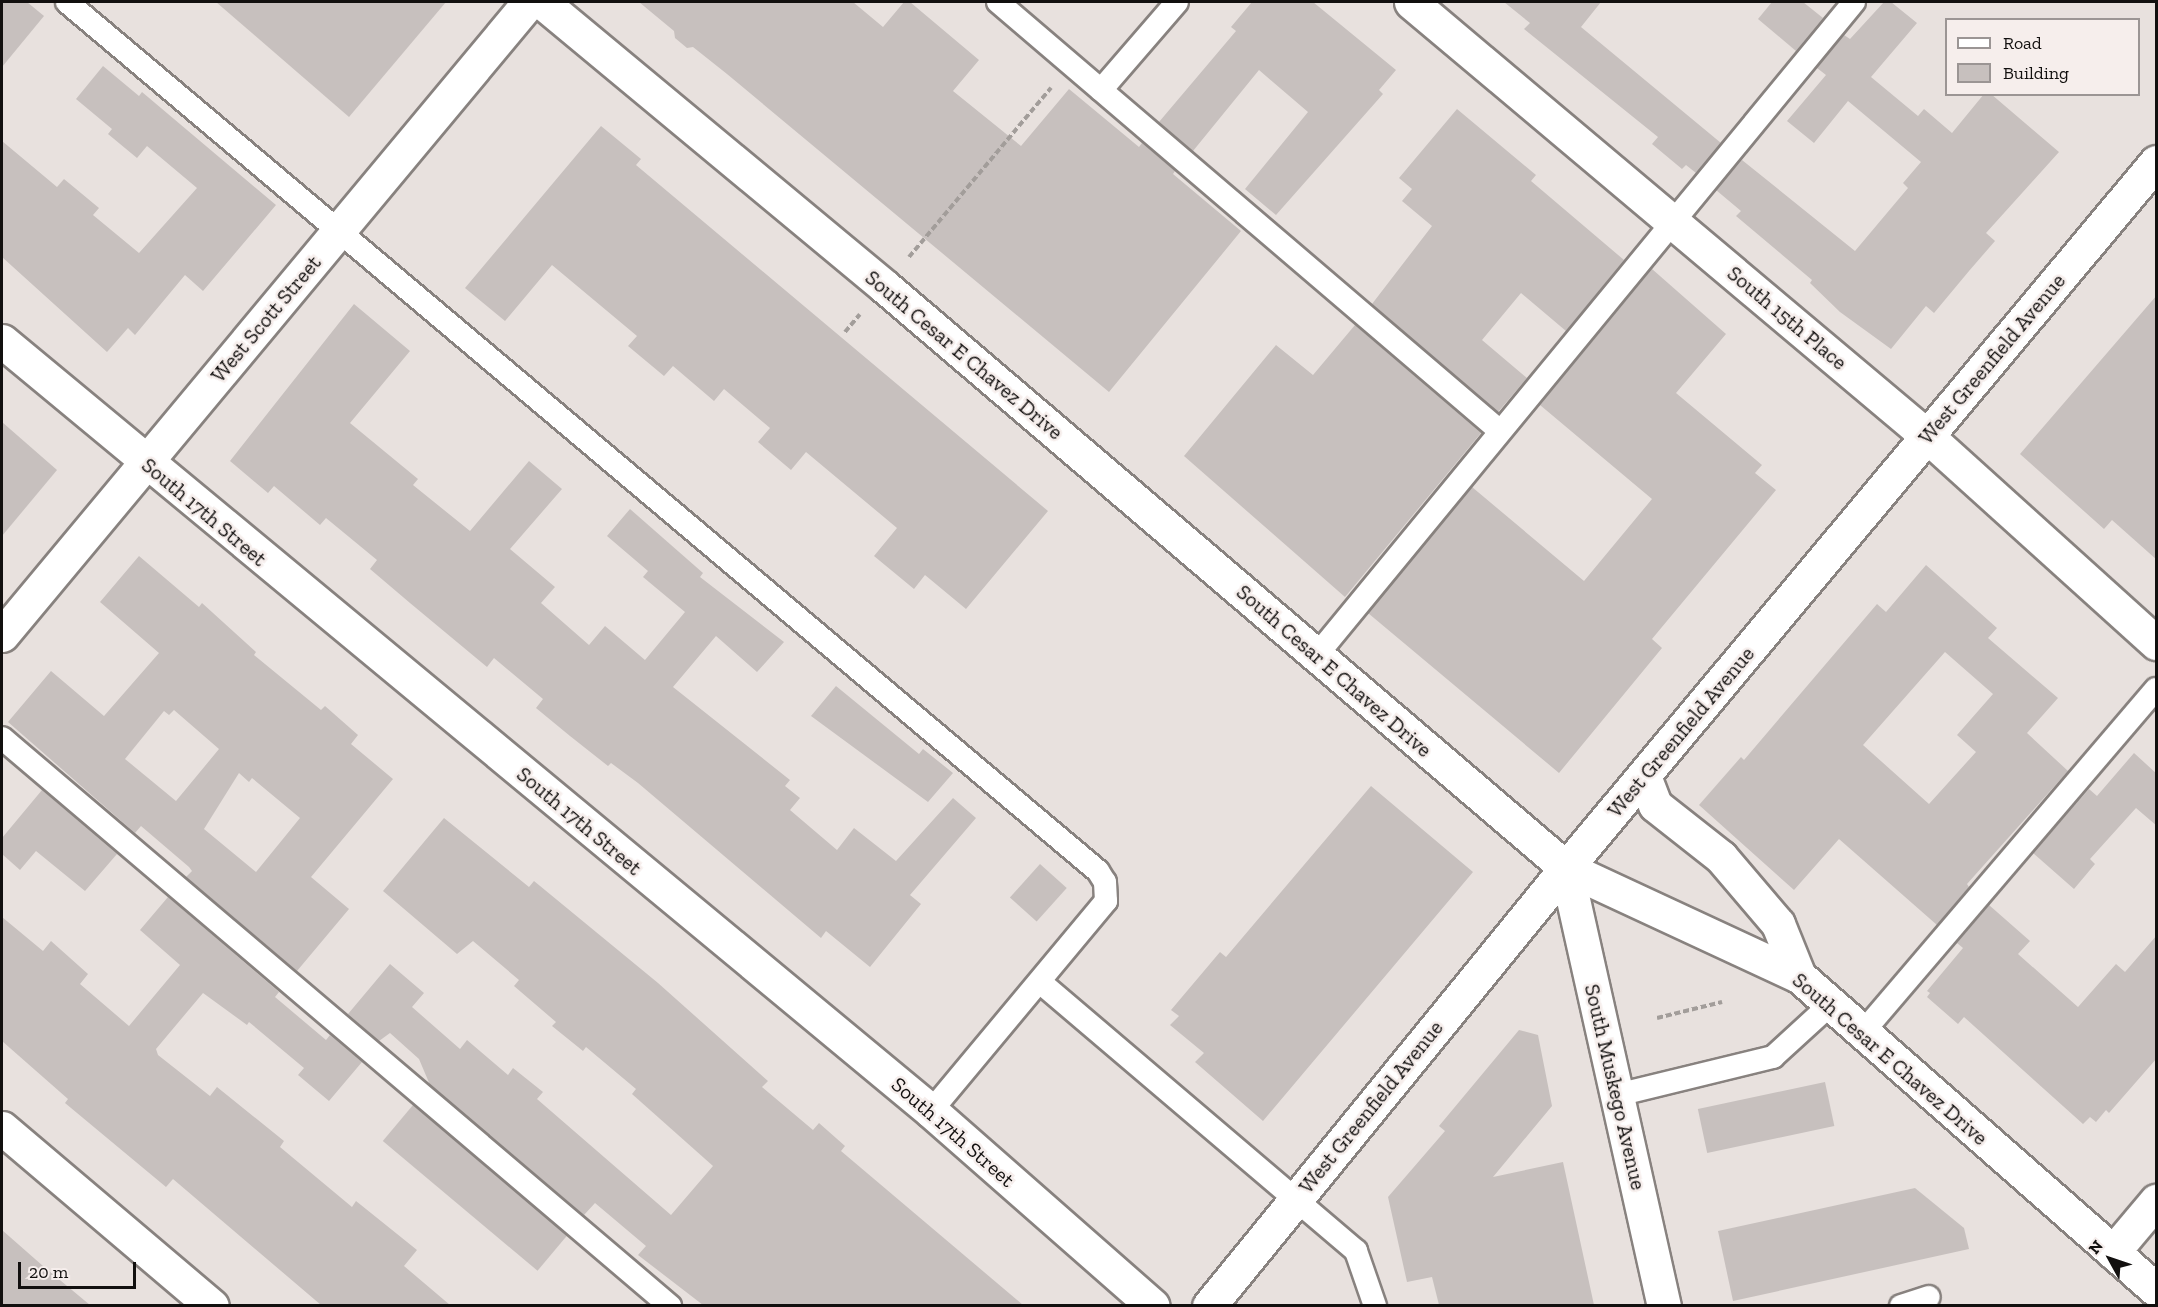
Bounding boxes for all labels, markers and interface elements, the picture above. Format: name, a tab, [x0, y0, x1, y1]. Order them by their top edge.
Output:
legend	[1945, 18, 2140, 96]
text: Road	[2003, 32, 2042, 54]
text: Building	[2003, 62, 2069, 84]
street label: West Scott Street	[206, 251, 326, 387]
street label: South 15th Place	[1722, 261, 1852, 375]
street label: South Cesar E Chavez Drive	[860, 265, 1068, 445]
street label: West Greenfield Avenue	[1913, 268, 2071, 450]
street label: South 17th Street	[136, 452, 272, 572]
street label: South Cesar E Chavez Drive	[1231, 579, 1437, 763]
street label: West Greenfield Avenue	[1602, 641, 1760, 823]
street label: South 17th Street	[511, 761, 647, 881]
street label: South Cesar E Chavez Drive	[1787, 967, 1993, 1151]
street label: South Muskego Avenue	[1579, 981, 1651, 1193]
street label: West Greenfield Avenue	[1293, 1015, 1449, 1199]
street label: South 17th Street	[886, 1072, 1020, 1192]
north arrow	[2080, 1229, 2140, 1289]
text: N	[2085, 1236, 2107, 1258]
scale bar	[21, 1250, 140, 1288]
text: 20 m	[29, 1261, 68, 1283]

